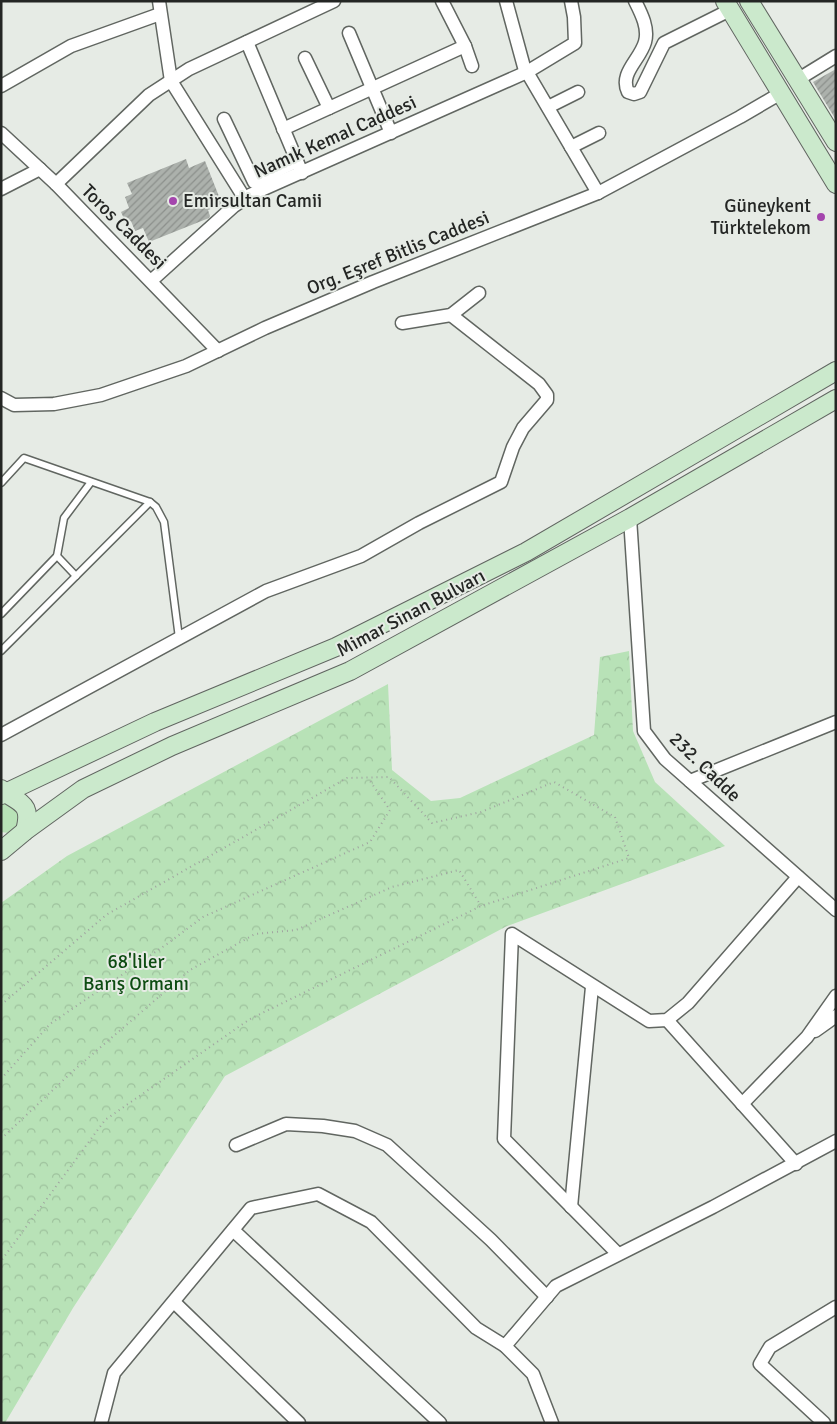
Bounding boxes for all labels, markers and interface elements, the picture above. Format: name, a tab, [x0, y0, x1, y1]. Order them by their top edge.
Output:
street label: Namık Kemal Caddesi	[250, 90, 420, 184]
street label: Toros Caddesi	[76, 179, 172, 275]
place label: Emirsultan Camii	[183, 189, 322, 213]
place label: Güneykent Türktelekom	[711, 194, 811, 240]
marker: Emirsultan Camii	[167, 195, 179, 207]
street label: Org. Eşref Bitlis Caddesi	[303, 205, 493, 301]
marker: Güneykent Türktelekom	[815, 211, 827, 223]
street label: Mimar Sinan Bulvarı	[333, 564, 489, 662]
street label: 232. Cadde	[664, 727, 746, 807]
park label: 68'liler Barış Ormanı	[83, 950, 189, 996]

